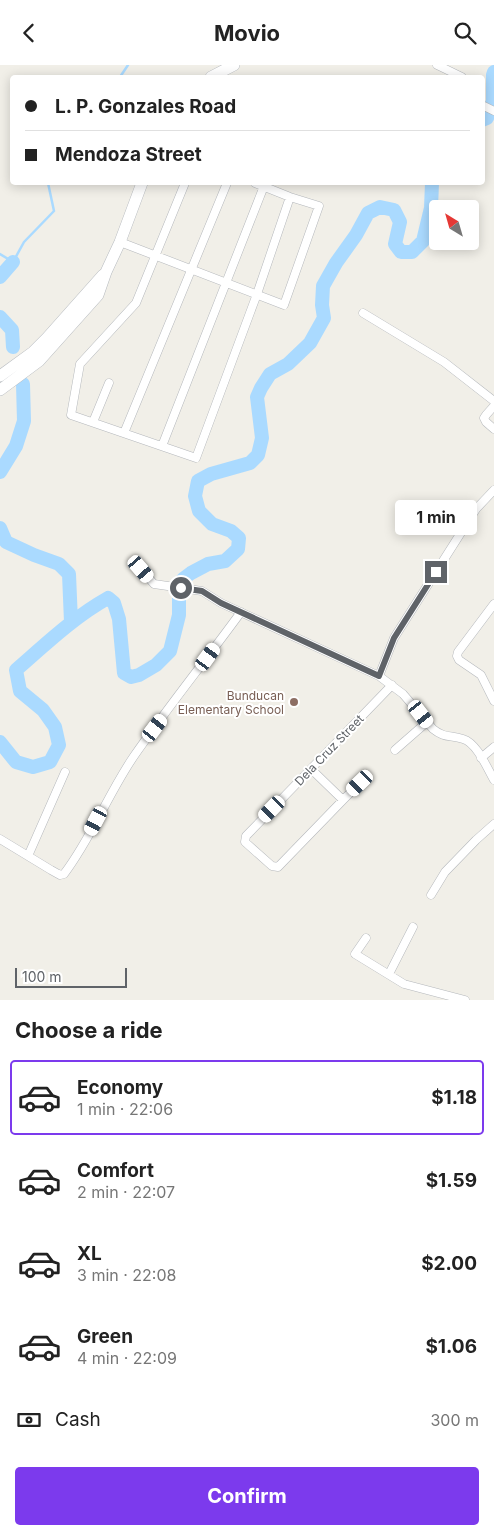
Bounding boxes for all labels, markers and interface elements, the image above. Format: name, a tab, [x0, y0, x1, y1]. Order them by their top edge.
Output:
icon: back	[15, 19, 43, 47]
icon: search	[451, 19, 479, 47]
text: Movio	[214, 20, 280, 46]
text: L. P. Gonzales Road	[55, 95, 236, 118]
text: Mendoza Street	[55, 143, 202, 166]
north arrow	[429, 200, 479, 250]
map controls	[429, 200, 479, 250]
callout: 1 min	[395, 499, 477, 535]
text: 1 min	[416, 507, 456, 527]
car	[125, 553, 156, 585]
route end	[425, 561, 447, 583]
route start	[170, 577, 192, 599]
car	[193, 640, 222, 674]
place label: Bunducan Elementary School	[178, 688, 284, 717]
marker: Bunducan Elementary School	[288, 696, 300, 708]
car	[405, 698, 436, 730]
street label: Dela Cruz Street	[291, 711, 367, 789]
car	[139, 712, 170, 744]
car	[343, 767, 376, 799]
car	[256, 793, 287, 825]
car	[82, 804, 109, 838]
scale bar	[15, 965, 128, 988]
text: 100 m	[22, 968, 62, 985]
text: Choose a ride	[15, 1017, 163, 1043]
icon: car	[17, 1075, 62, 1120]
text: Economy	[77, 1076, 163, 1099]
text: $1.18	[431, 1086, 477, 1109]
text: 1 min · 22:06	[77, 1099, 173, 1119]
icon: car	[17, 1158, 62, 1203]
text: Comfort	[77, 1159, 154, 1182]
text: $1.59	[426, 1169, 477, 1192]
text: 2 min · 22:07	[77, 1182, 175, 1202]
icon: car	[17, 1241, 62, 1286]
text: XL	[77, 1242, 102, 1265]
text: $2.00	[421, 1252, 477, 1275]
text: 3 min · 22:08	[77, 1265, 176, 1285]
icon: car	[17, 1324, 62, 1369]
text: Green	[77, 1325, 133, 1348]
text: $1.06	[425, 1335, 477, 1358]
text: 4 min · 22:09	[77, 1348, 177, 1368]
icon: cash	[15, 1406, 43, 1434]
text: Cash	[55, 1408, 101, 1431]
text: 300 m	[430, 1410, 479, 1430]
button: Confirm	[15, 1467, 479, 1525]

